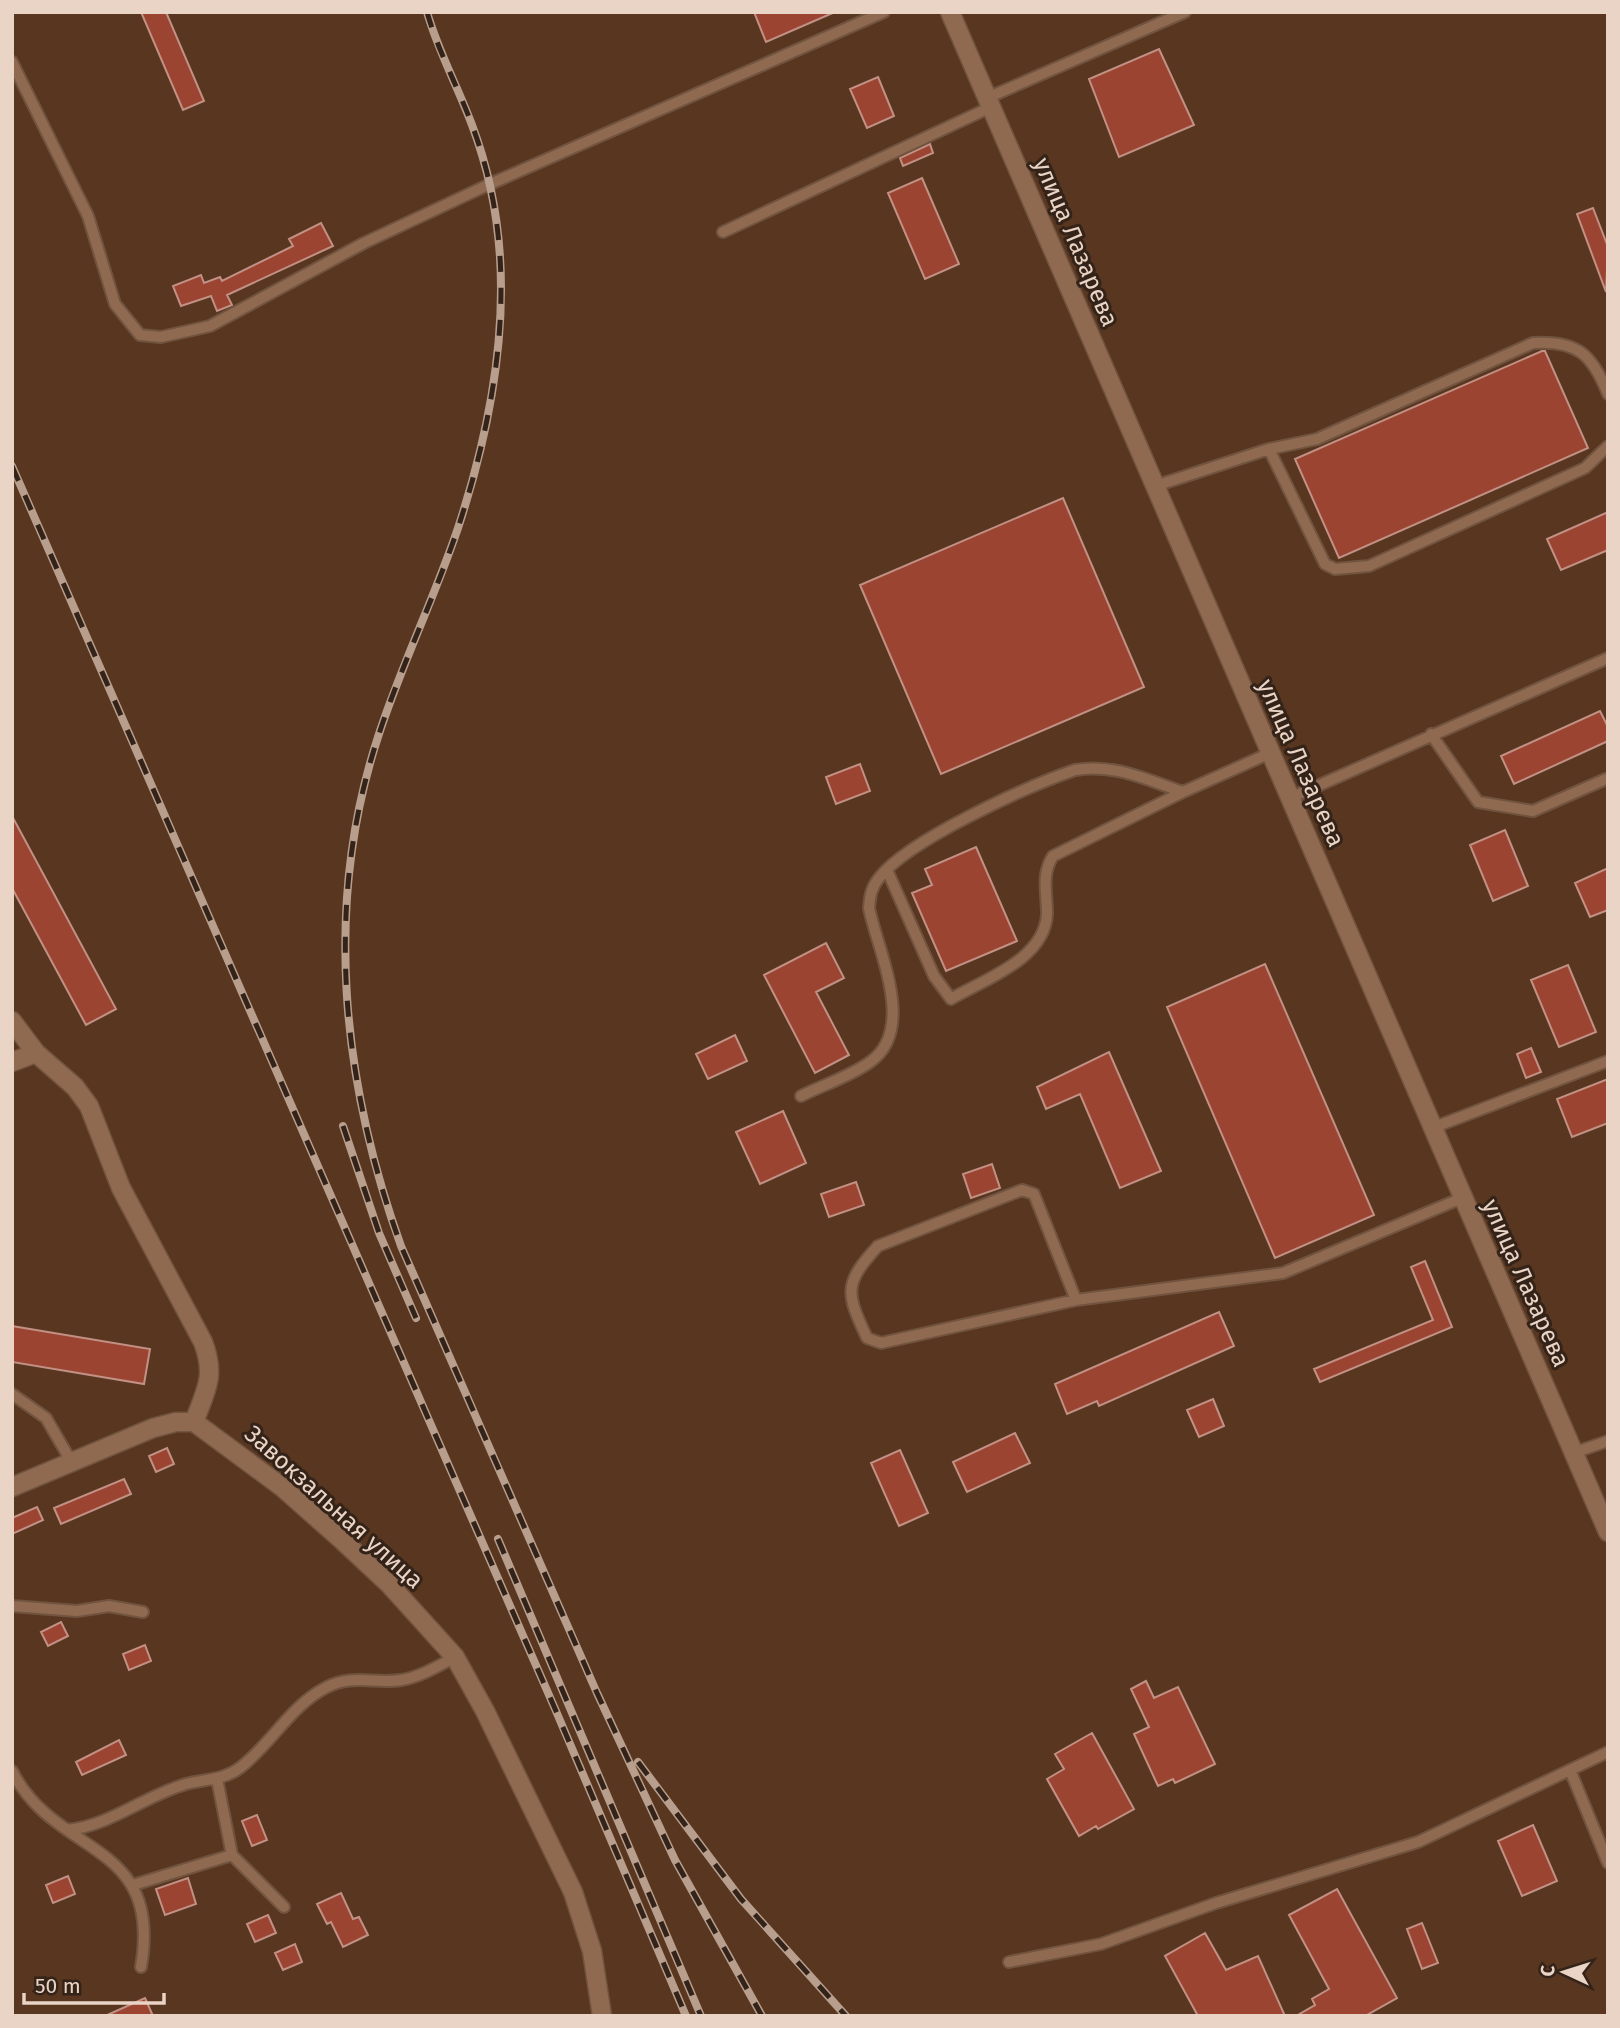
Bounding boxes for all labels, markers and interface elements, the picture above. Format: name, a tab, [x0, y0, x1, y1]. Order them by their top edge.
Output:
street label: улица Лазарева	[1028, 153, 1124, 331]
street label: улица Лазарева	[1251, 675, 1351, 851]
street label: улица Лазарева	[1476, 1195, 1576, 1371]
street label: Завокзальная улица	[239, 1420, 429, 1594]
north arrow	[1529, 1937, 1599, 2007]
scale bar	[24, 1962, 164, 2006]
text: С	[1536, 1965, 1559, 1977]
text: 50 m	[35, 1973, 81, 1999]

